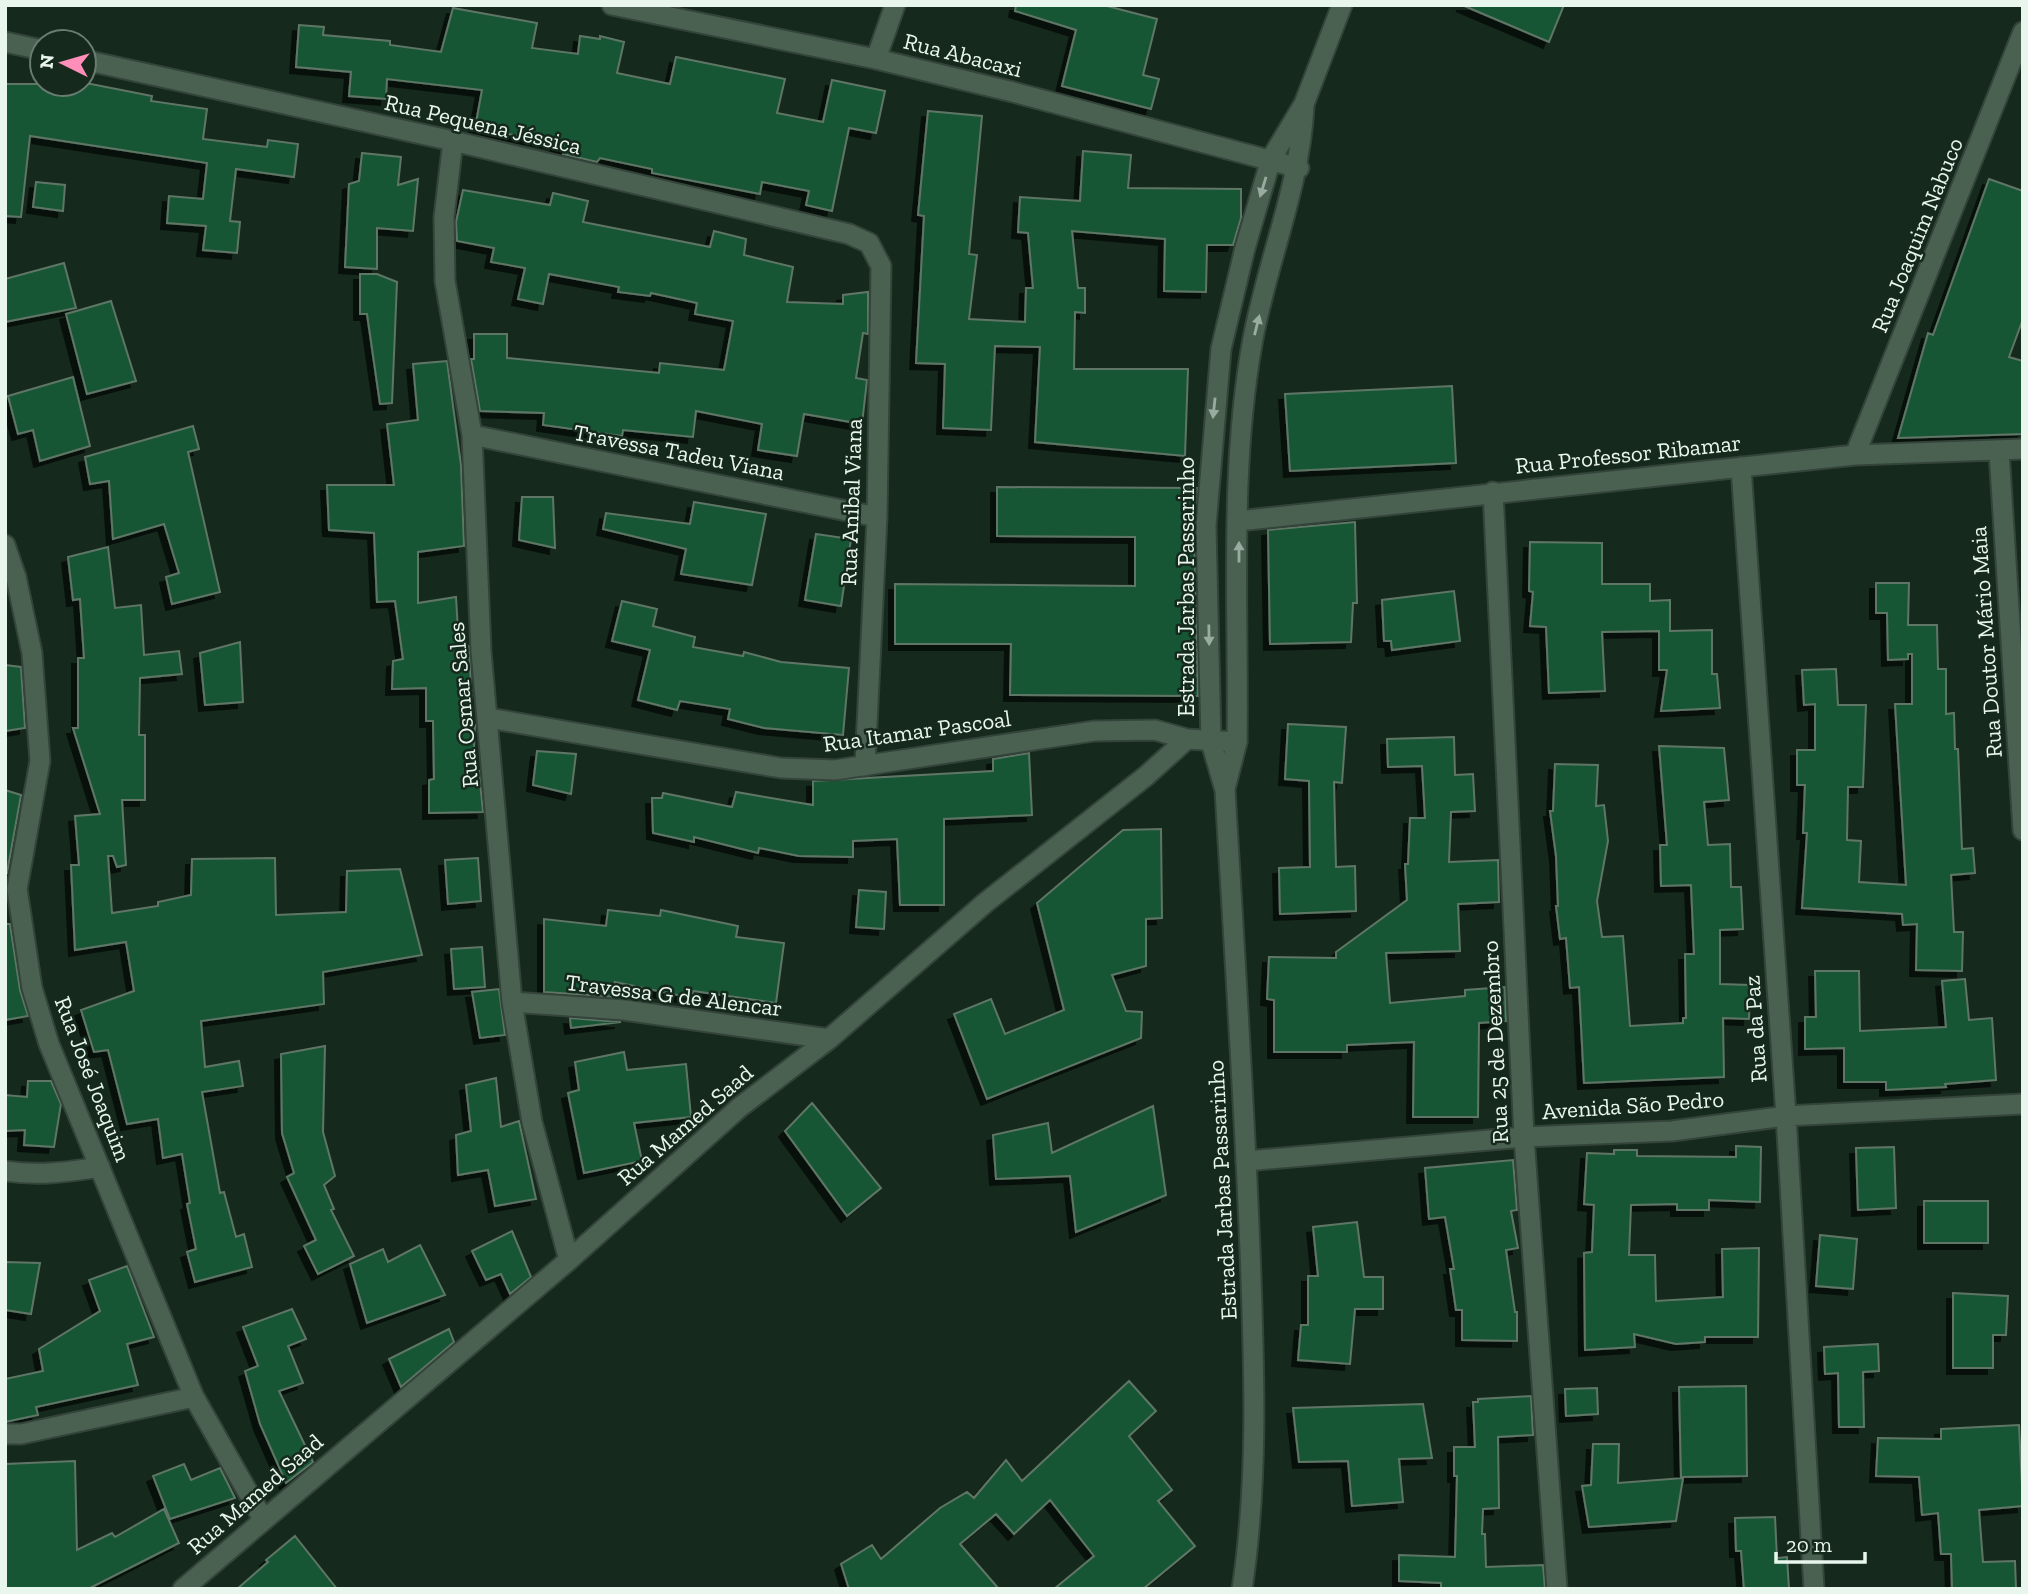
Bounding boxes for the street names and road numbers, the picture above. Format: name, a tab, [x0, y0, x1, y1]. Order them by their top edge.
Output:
street label: Rua Abacaxi	[901, 27, 1025, 83]
street label: Rua Pequena Jéssica	[382, 88, 584, 160]
street label: Rua Joaquim Nabuco	[1865, 133, 1969, 337]
street label: Travessa Tadeu Viana	[571, 418, 787, 486]
street label: Rua Anibal Viana	[834, 418, 868, 586]
street label: Rua Professor Ribamar	[1514, 428, 1742, 480]
street label: Estrada Jarbas Passarinho	[1172, 457, 1200, 717]
street label: Rua Doutor Mário Maia	[1964, 525, 2008, 759]
street label: Rua Osmar Sales	[442, 621, 484, 789]
street label: Rua Itamar Pascoal	[821, 704, 1013, 758]
street label: Rua 25 de Dezembro	[1476, 940, 1514, 1144]
street label: Travessa G de Alencar	[564, 968, 784, 1022]
street label: Rua da Paz	[1737, 974, 1773, 1083]
street label: Rua José Joaquim	[49, 992, 137, 1166]
street label: Rua Mamed Saad	[612, 1058, 759, 1191]
street label: Estrada Jarbas Passarinho	[1201, 1059, 1243, 1321]
street label: Avenida São Pedro	[1541, 1085, 1725, 1125]
street label: Rua Mamed Saad	[182, 1427, 329, 1560]

